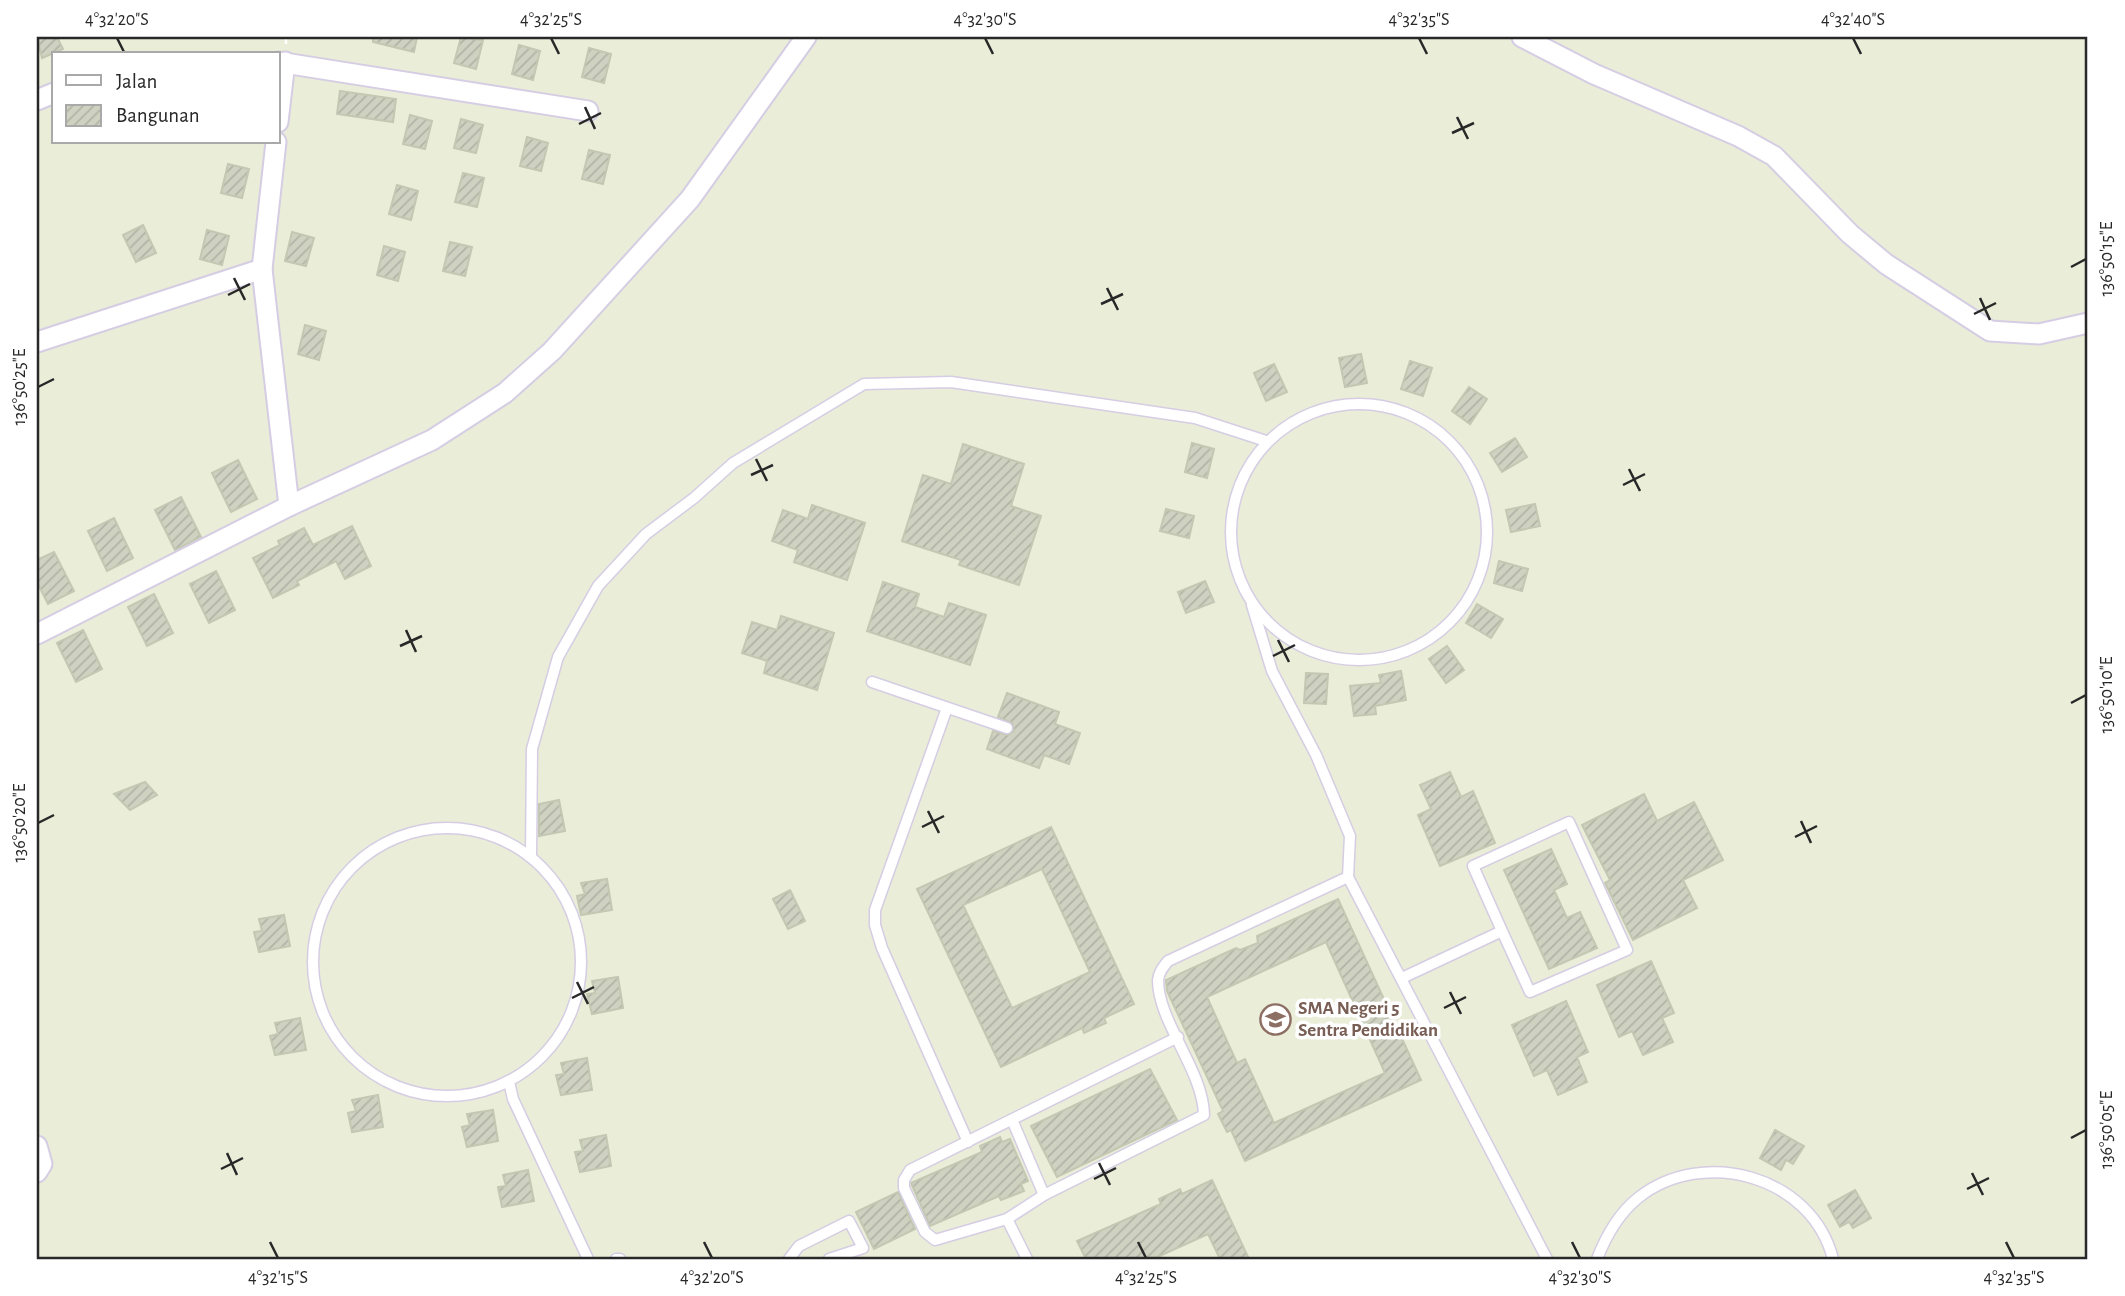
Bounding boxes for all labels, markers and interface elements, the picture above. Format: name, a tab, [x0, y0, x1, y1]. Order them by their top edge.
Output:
text: 4°32'20"S	[85, 11, 149, 29]
text: 4°32'25"S	[520, 11, 582, 29]
text: 4°32'30"S	[954, 11, 1016, 29]
text: 4°32'35"S	[1388, 11, 1450, 29]
text: 4°32'40"S	[1821, 11, 1885, 29]
legend	[52, 52, 280, 144]
text: Jalan	[116, 71, 157, 92]
text: Bangunan	[116, 105, 200, 126]
text: 136°50'15"E	[2098, 221, 2116, 296]
text: 136°50'25"E	[11, 348, 29, 425]
text: 136°50'10"E	[2098, 656, 2116, 733]
text: 136°50'20"E	[11, 783, 29, 862]
place label: SMA Negeri 5 Sentra Pendidikan	[1298, 999, 1438, 1040]
school or university icon: SMA Negeri 5 Sentra Pendidikan	[1258, 1002, 1292, 1036]
text: 136°50'05"E	[2098, 1091, 2116, 1169]
text: 4°32'15"S	[248, 1269, 308, 1287]
text: 4°32'20"S	[680, 1269, 744, 1287]
text: 4°32'25"S	[1115, 1269, 1177, 1287]
text: 4°32'30"S	[1549, 1269, 1611, 1287]
text: 4°32'35"S	[1983, 1269, 2045, 1287]

